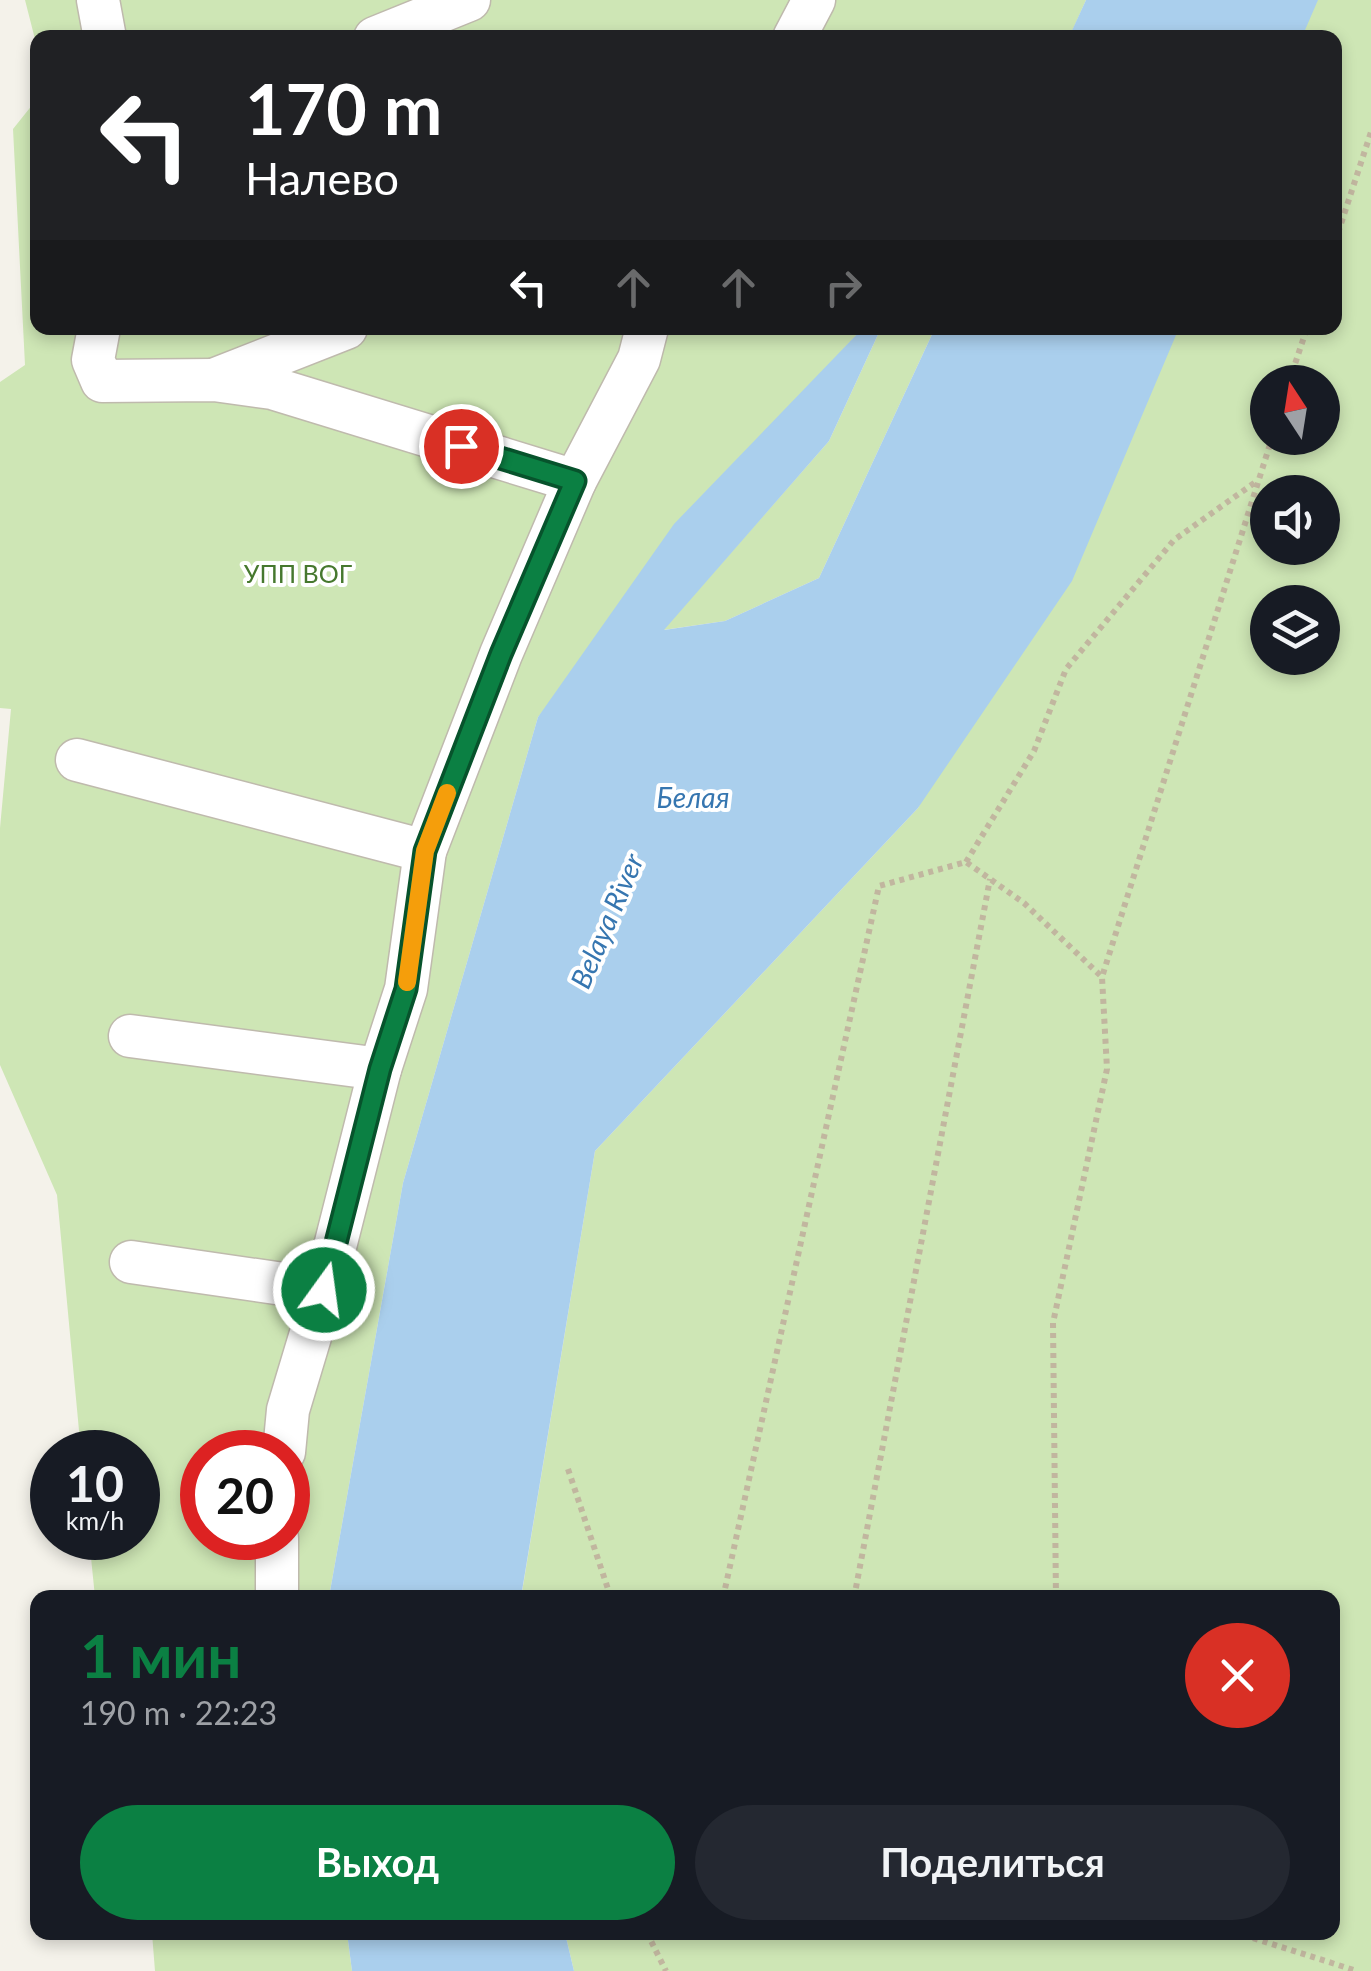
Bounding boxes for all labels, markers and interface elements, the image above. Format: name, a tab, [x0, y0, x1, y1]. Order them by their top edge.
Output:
text: 170 m	[245, 66, 442, 150]
icon: left	[80, 70, 210, 200]
text: Налево	[245, 151, 399, 205]
icon: left	[501, 260, 556, 315]
icon: ahead	[606, 260, 661, 315]
icon: ahead	[711, 260, 766, 315]
icon: right	[816, 260, 871, 315]
north arrow	[1250, 365, 1340, 455]
map controls	[1250, 365, 1340, 675]
pin	[419, 404, 504, 489]
icon: arrive	[434, 419, 489, 474]
button: sound	[1250, 475, 1340, 565]
park label: УПП ВОГ	[244, 558, 353, 588]
button: layers	[1250, 585, 1340, 675]
water label: Белая	[657, 780, 729, 814]
water label: Belaya River	[562, 848, 650, 993]
position arrow	[272, 1238, 376, 1342]
speed limit sign: 20	[180, 1430, 310, 1560]
text: 10	[66, 1453, 124, 1513]
text: km/h	[66, 1505, 124, 1535]
text: 1 мин	[80, 1619, 242, 1691]
button: close	[1185, 1623, 1290, 1728]
text: 190 m · 22:23	[80, 1693, 277, 1732]
button: Выход	[80, 1805, 675, 1920]
button: Поделиться	[695, 1805, 1290, 1920]

